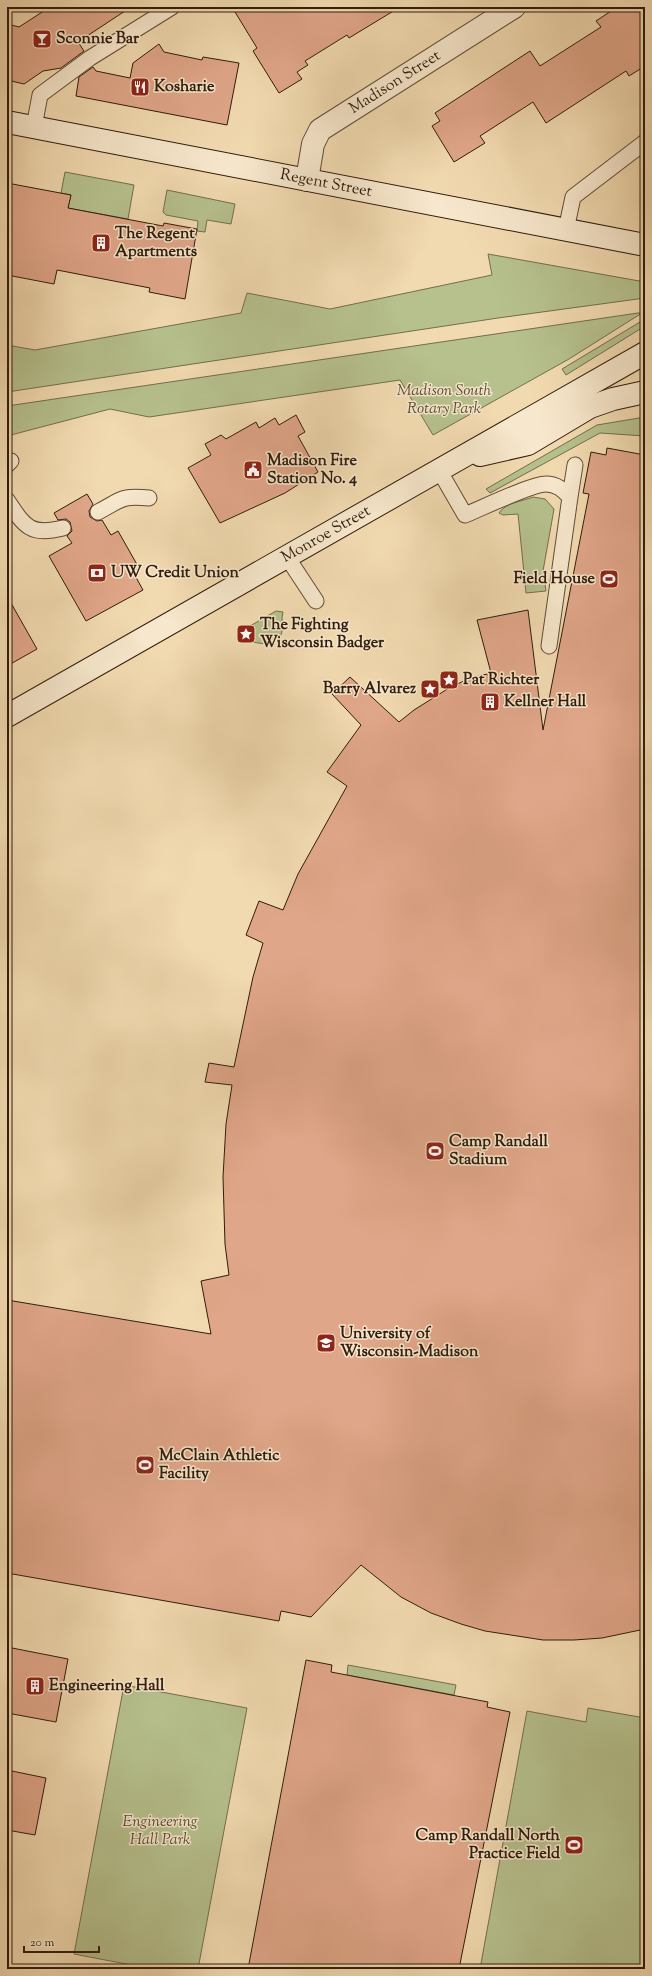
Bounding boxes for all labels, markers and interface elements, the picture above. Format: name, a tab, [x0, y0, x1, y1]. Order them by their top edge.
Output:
bar icon: Sconnie Bar	[31, 28, 53, 50]
place label: Sconnie Bar	[56, 28, 140, 51]
street label: Madison Street	[345, 44, 446, 120]
restaurant icon: Kosharie	[129, 76, 151, 98]
place label: Kosharie	[154, 76, 215, 99]
street label: Regent Street	[278, 163, 375, 204]
place label: The Regent Apartments	[115, 223, 197, 264]
building icon: The Regent Apartments	[90, 232, 112, 254]
park label: Madison South Rotary Park	[397, 380, 491, 421]
place label: Madison Fire Station No. 4	[267, 450, 357, 491]
public building icon: Madison Fire Station No. 4	[242, 459, 264, 481]
street label: Monroe Street	[277, 500, 375, 569]
bank icon: UW Credit Union	[86, 562, 108, 584]
place label: UW Credit Union	[111, 562, 239, 585]
place label: Field House	[513, 568, 596, 591]
sports icon: Field House	[598, 568, 620, 590]
place label: The Fighting Wisconsin Badger	[260, 614, 385, 655]
place icon: The Fighting Wisconsin Badger	[235, 623, 257, 645]
place icon: Pat Richter	[438, 669, 460, 691]
place label: Pat Richter	[463, 669, 540, 692]
place label: Barry Alvarez	[323, 678, 416, 701]
place icon: Barry Alvarez	[419, 678, 441, 700]
building icon: Kellner Hall	[479, 691, 501, 713]
place label: Kellner Hall	[504, 691, 587, 714]
place label: Camp Randall Stadium	[449, 1131, 548, 1172]
sports icon: Camp Randall Stadium	[424, 1140, 446, 1162]
place label: University of Wisconsin-Madison	[340, 1323, 479, 1364]
school or university icon: University of Wisconsin-Madison	[315, 1332, 337, 1354]
place label: McClain Athletic Facility	[159, 1445, 280, 1486]
sports icon: McClain Athletic Facility	[134, 1454, 156, 1476]
building icon: Engineering Hall	[24, 1675, 46, 1697]
place label: Engineering Hall	[49, 1675, 165, 1698]
park label: Engineering Hall Park	[122, 1811, 198, 1852]
place label: Camp Randall North Practice Field	[416, 1825, 561, 1866]
sports icon: Camp Randall North Practice Field	[563, 1834, 585, 1856]
scale bar	[24, 1928, 99, 1954]
text: 20 m	[30, 1934, 55, 1952]

